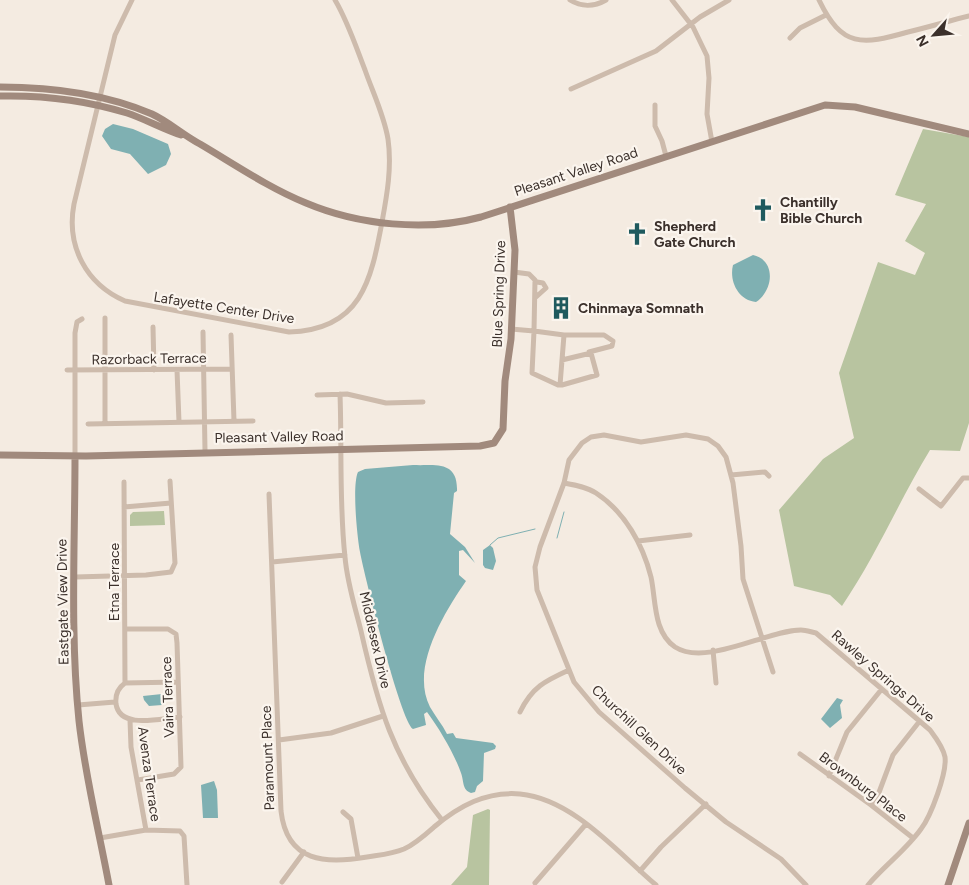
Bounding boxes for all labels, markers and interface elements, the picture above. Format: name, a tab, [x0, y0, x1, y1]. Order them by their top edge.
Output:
north arrow	[909, 10, 959, 60]
text: N	[913, 32, 933, 49]
street label: Pleasant Valley Road	[512, 144, 640, 200]
place label: Chantilly Bible Church	[780, 194, 862, 227]
church icon: Chantilly Bible Church	[750, 197, 776, 223]
place label: Shepherd Gate Church	[654, 218, 735, 251]
church icon: Shepherd Gate Church	[624, 221, 650, 247]
street label: Blue Spring Drive	[489, 240, 509, 348]
street label: Lafayette Center Drive	[152, 288, 296, 328]
building icon: Chinmaya Somnath	[548, 295, 574, 321]
place label: Chinmaya Somnath	[578, 300, 704, 317]
street label: Razorback Terrace	[91, 349, 207, 369]
street label: Pleasant Valley Road	[214, 427, 344, 447]
street label: Eastgate View Drive	[53, 538, 73, 665]
street label: Etna Terrace	[106, 542, 123, 621]
street label: Middlesex Drive	[356, 590, 394, 690]
street label: Rawley Springs Drive	[828, 626, 938, 726]
street label: Vaira Terrace	[158, 656, 178, 738]
street label: Churchill Glen Drive	[588, 682, 690, 779]
street label: Paramount Place	[258, 705, 278, 811]
street label: Avenza Terrace	[134, 725, 164, 823]
street label: Brownburg Place	[816, 748, 911, 826]

